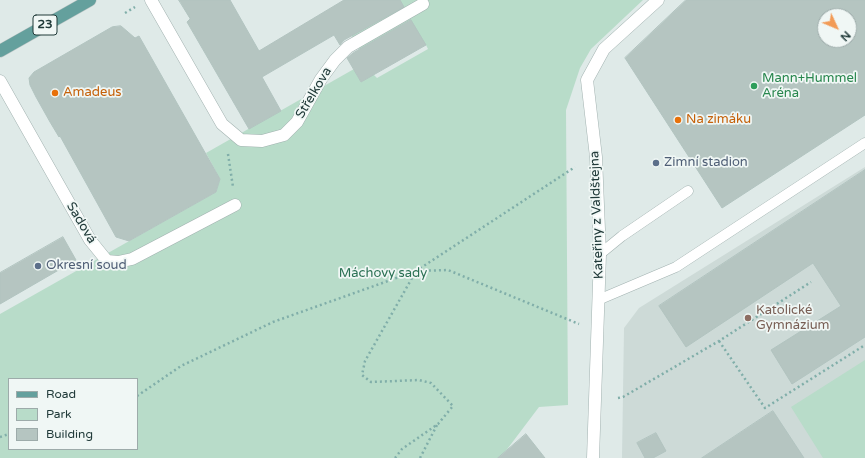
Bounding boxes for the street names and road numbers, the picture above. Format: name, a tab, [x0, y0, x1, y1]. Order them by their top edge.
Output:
road number: 23	[33, 15, 57, 35]
street label: Střelkova	[293, 65, 335, 121]
street label: Kateřiny z Valdštejna	[587, 151, 607, 279]
street label: Sadová	[63, 200, 99, 246]

